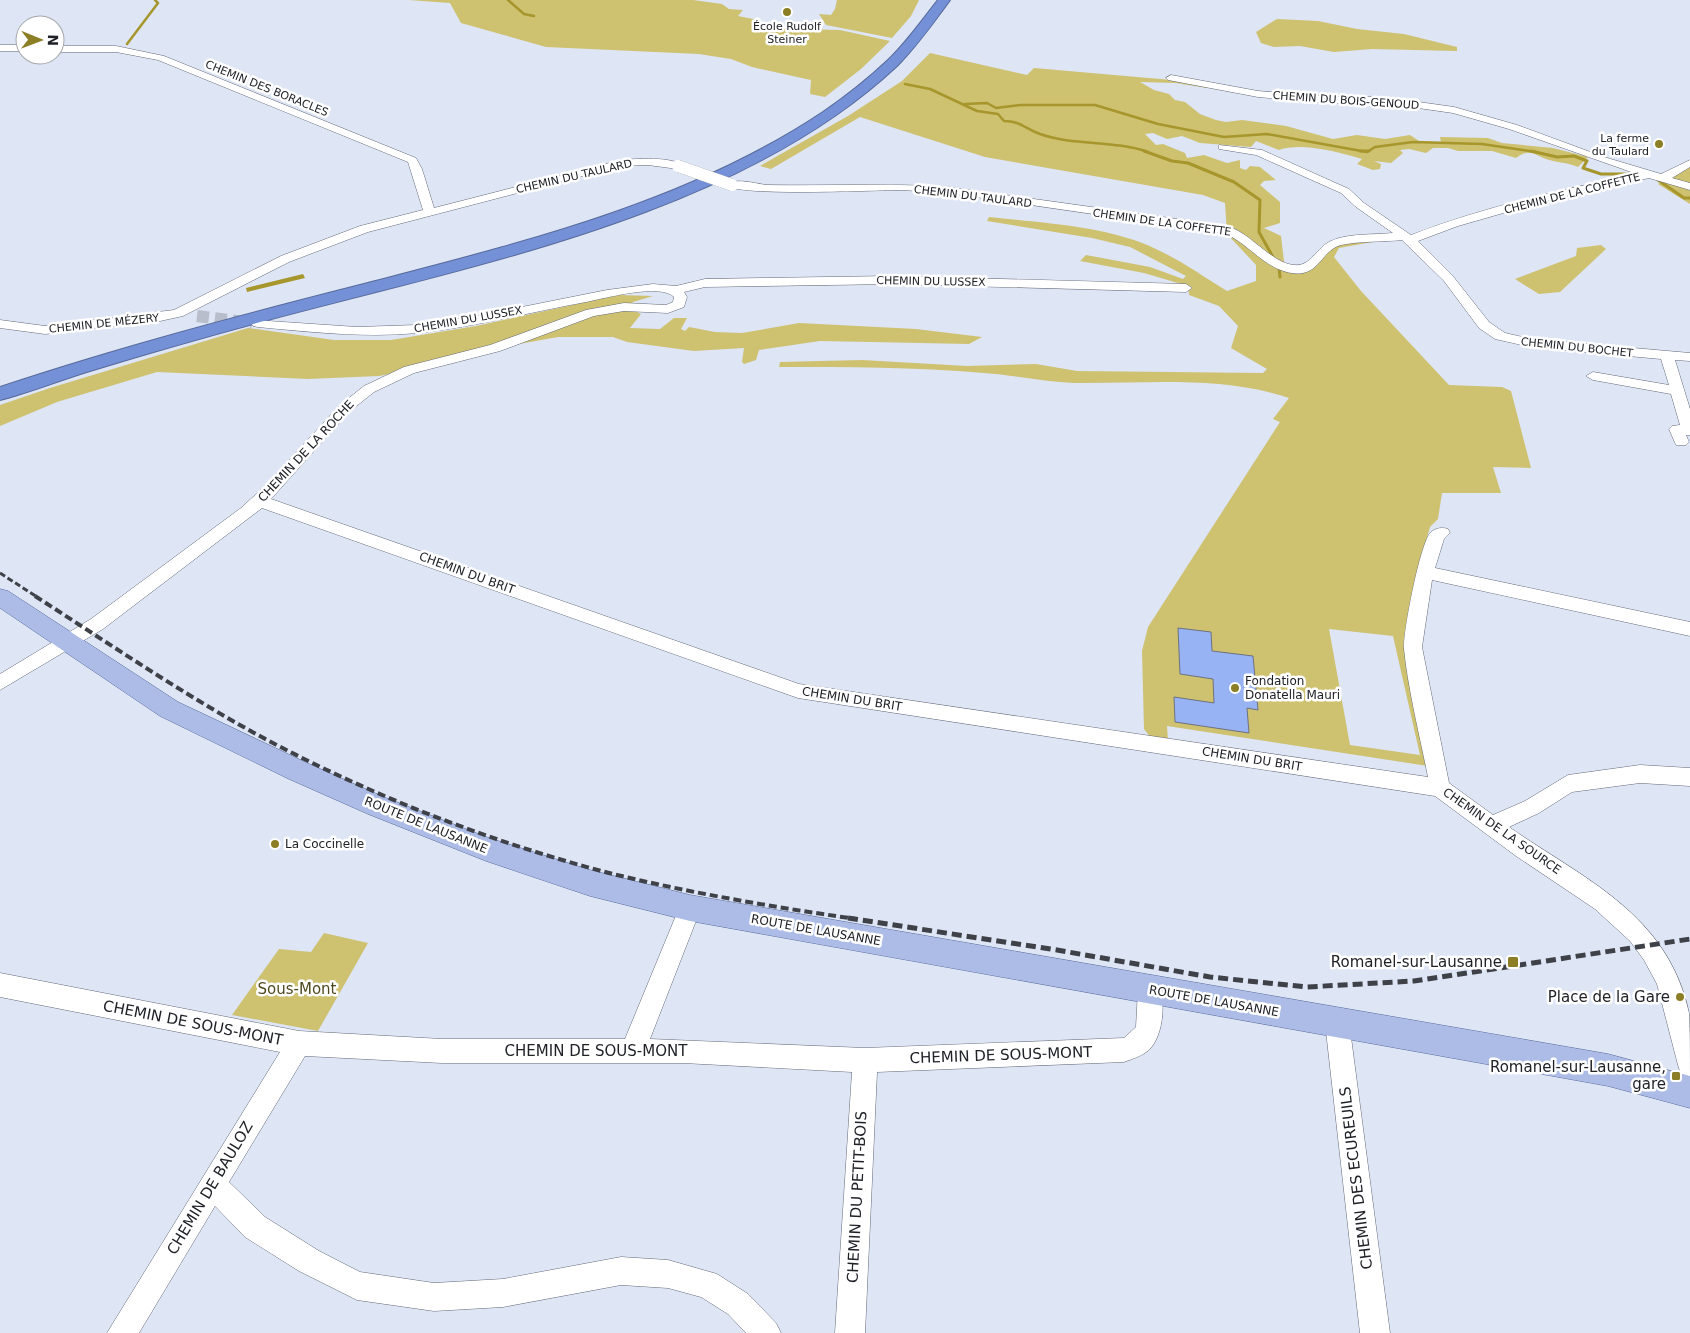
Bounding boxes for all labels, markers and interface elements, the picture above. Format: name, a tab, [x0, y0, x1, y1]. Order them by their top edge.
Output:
marker: École Rudolf Steiner	[781, 6, 793, 18]
north arrow	[15, 15, 65, 65]
place label: École Rudolf Steiner	[753, 20, 822, 46]
text: N	[45, 34, 61, 46]
street label: CHEMIN DES BORACLES	[203, 58, 330, 119]
street label: CHEMIN DU BOIS-GENOUD	[1272, 89, 1420, 112]
place label: La ferme du Taulard	[1592, 132, 1649, 158]
marker: La ferme du Taulard	[1653, 138, 1665, 150]
street label: CHEMIN DU TAULARD	[515, 157, 633, 196]
street label: CHEMIN DE LA COFFETTE	[1503, 170, 1642, 217]
street label: CHEMIN DU TAULARD	[913, 183, 1033, 210]
street label: CHEMIN DE LA COFFETTE	[1092, 206, 1232, 239]
street label: CHEMIN DU LUSSEX	[876, 274, 986, 289]
street label: CHEMIN DU LUSSEX	[413, 304, 524, 335]
street label: CHEMIN DE MÉZERY	[48, 311, 160, 336]
street label: CHEMIN DU BOCHET	[1520, 335, 1634, 360]
street label: CHEMIN DE LA ROCHE	[255, 397, 357, 505]
street label: CHEMIN DU BRIT	[417, 549, 517, 597]
place label: Fondation Donatella Mauri	[1245, 674, 1340, 702]
marker: Fondation Donatella Mauri	[1229, 682, 1241, 694]
street label: CHEMIN DU BRIT	[801, 684, 904, 714]
street label: CHEMIN DU BRIT	[1201, 744, 1304, 774]
street label: CHEMIN DE LA SOURCE	[1440, 785, 1564, 877]
street label: ROUTE DE LAUSANNE	[362, 794, 490, 856]
place label: La Coccinelle	[285, 837, 364, 851]
marker: La Coccinelle	[269, 838, 281, 850]
street label: ROUTE DE LAUSANNE	[750, 912, 882, 948]
place label: Romanel-sur-Lausanne	[1331, 953, 1502, 971]
marker: Romanel-sur-Lausanne	[1506, 955, 1520, 969]
park label: Sous-Mont	[258, 980, 337, 998]
street label: ROUTE DE LAUSANNE	[1148, 983, 1280, 1019]
place label: Place de la Gare	[1548, 988, 1670, 1006]
marker: Place de la Gare	[1674, 991, 1686, 1003]
street label: CHEMIN DE SOUS-MONT	[102, 997, 285, 1049]
street label: CHEMIN DE SOUS-MONT	[505, 1042, 688, 1060]
street label: CHEMIN DE SOUS-MONT	[909, 1043, 1093, 1067]
place label: Romanel-sur-Lausanne, gare	[1490, 1058, 1666, 1093]
marker: Romanel-sur-Lausanne, gare	[1670, 1070, 1682, 1082]
street label: CHEMIN DES ECUREUILS	[1336, 1086, 1376, 1270]
street label: CHEMIN DU PETIT-BOIS	[843, 1110, 871, 1284]
street label: CHEMIN DE BAULOZ	[163, 1118, 257, 1258]

